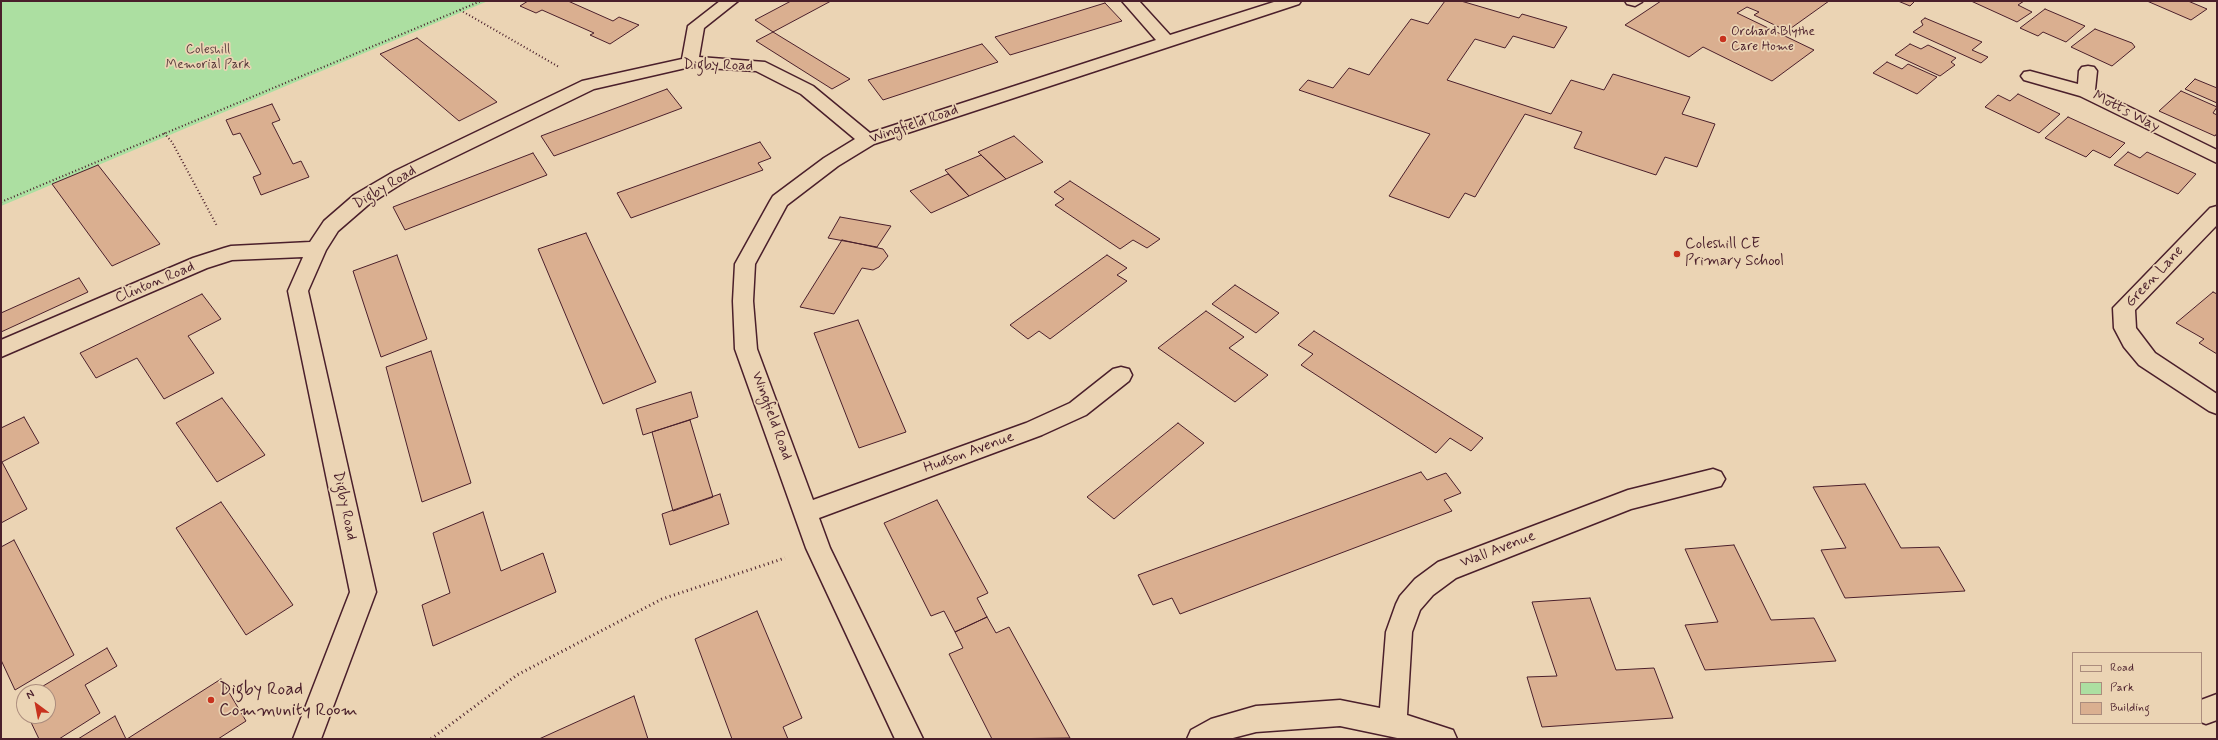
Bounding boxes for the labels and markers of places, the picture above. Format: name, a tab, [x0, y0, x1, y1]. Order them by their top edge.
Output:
place label: Orchard Blythe Care Home	[1731, 24, 1815, 55]
marker: Orchard Blythe Care Home	[1718, 34, 1728, 44]
place label: Coleshill CE Primary School	[1685, 236, 1784, 271]
marker: Coleshill CE Primary School	[1672, 249, 1682, 259]
place label: Digby Road Community Room	[219, 679, 358, 722]
marker: Digby Road Community Room	[206, 695, 216, 705]

